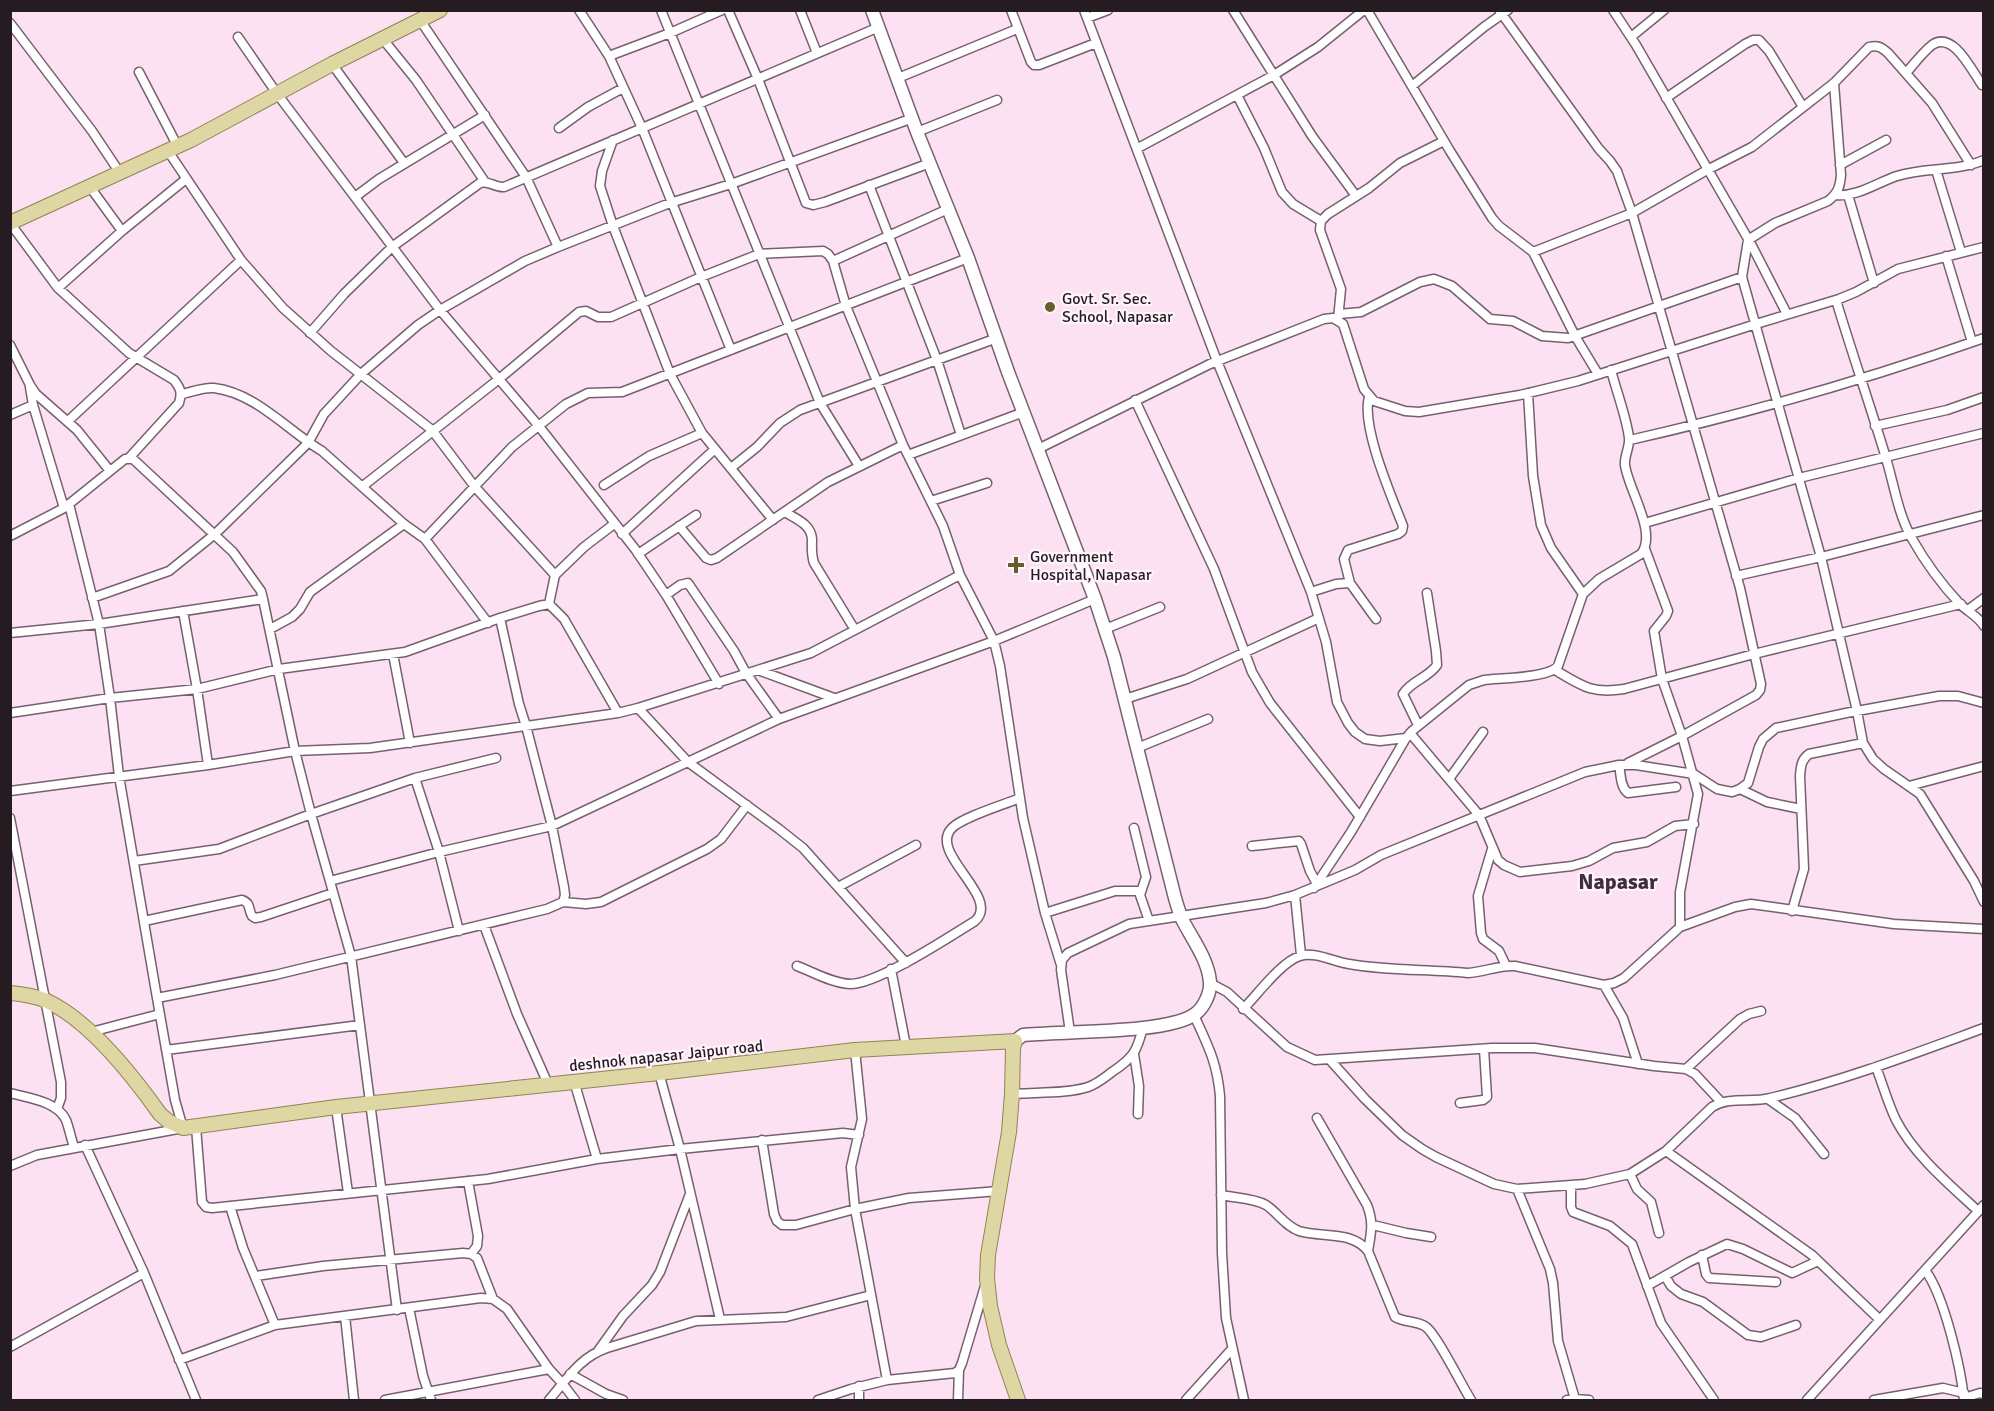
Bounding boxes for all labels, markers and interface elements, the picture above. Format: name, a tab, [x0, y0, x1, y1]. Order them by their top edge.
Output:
place label: Govt. Sr. Sec. School, Napasar	[1062, 289, 1173, 327]
marker: Govt. Sr. Sec. School, Napasar	[1043, 300, 1057, 314]
place label: Government Hospital, Napasar	[1030, 547, 1152, 585]
marker: Government Hospital, Napasar	[1007, 556, 1025, 574]
district label: Napasar	[1578, 868, 1658, 895]
street label: deshnok napasar Jaipur road	[568, 1036, 764, 1076]

